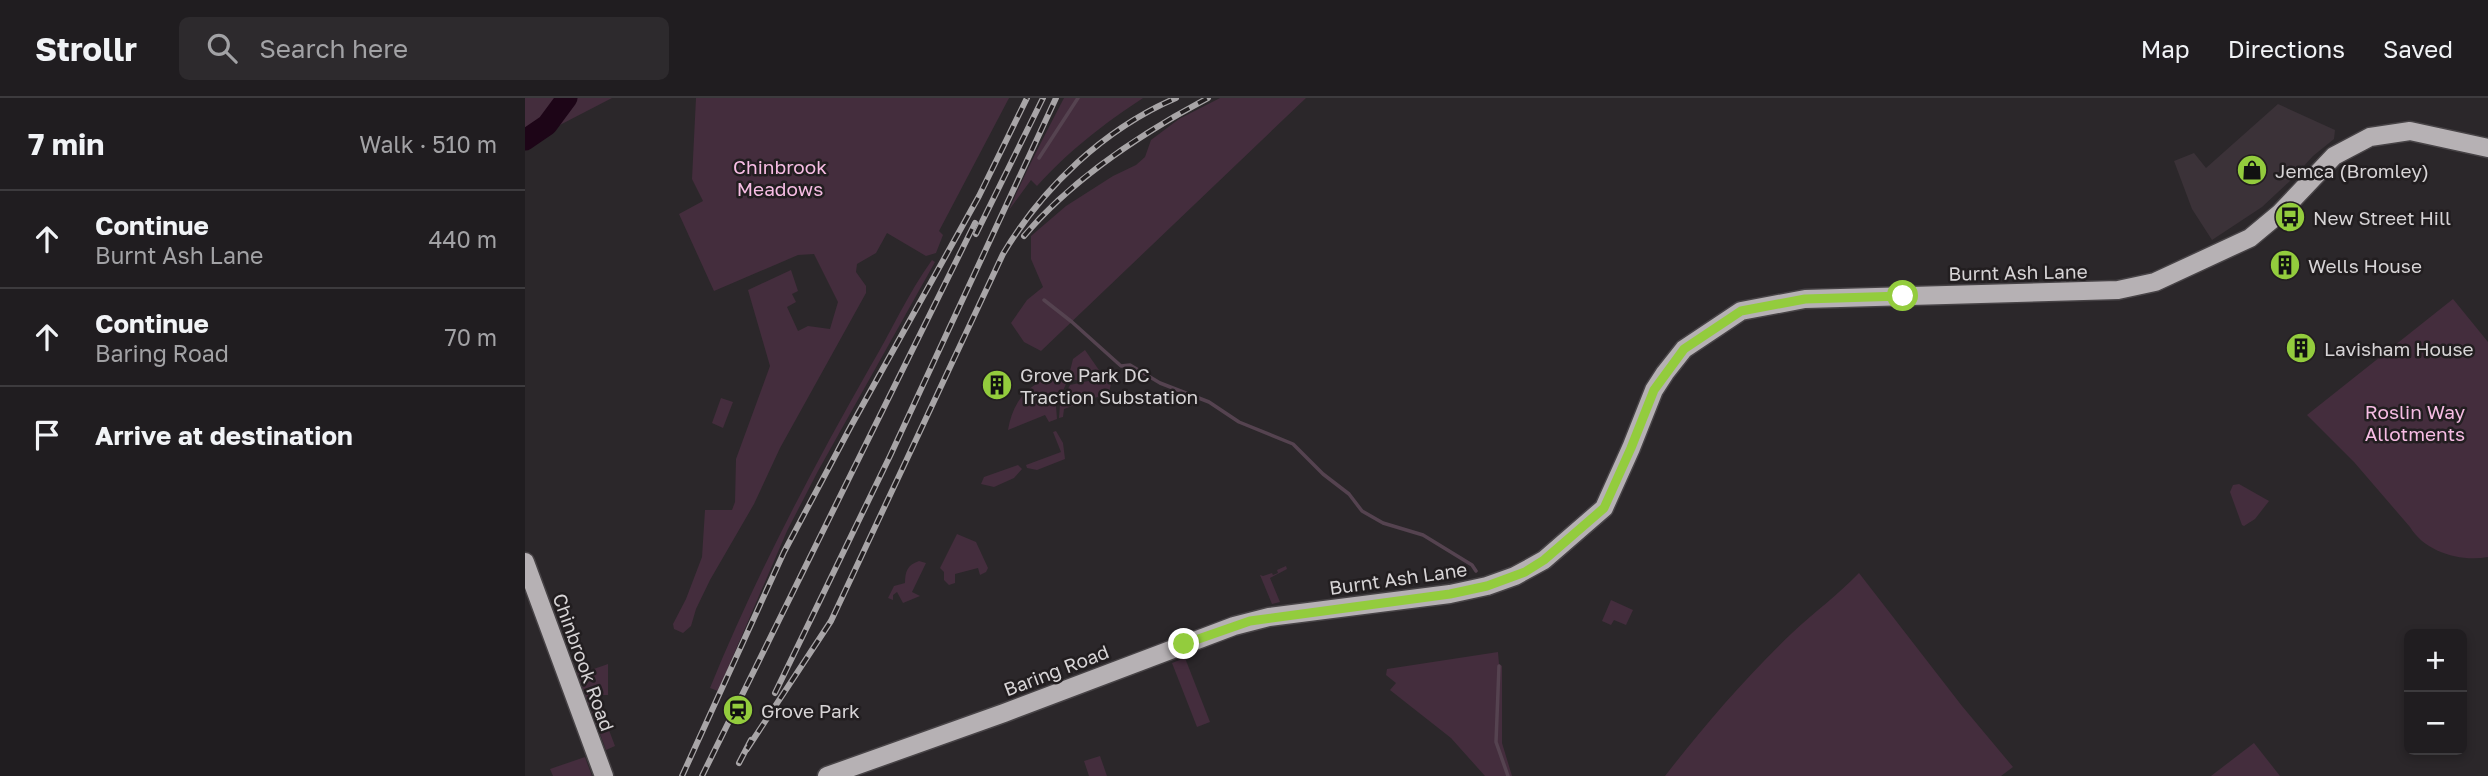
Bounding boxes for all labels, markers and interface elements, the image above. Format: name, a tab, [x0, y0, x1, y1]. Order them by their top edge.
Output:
search box	[179, 17, 669, 80]
text: Strollr	[35, 29, 137, 68]
icon: search	[203, 29, 241, 67]
text: Search here	[259, 33, 408, 64]
text: Map	[2141, 34, 2190, 63]
text: Directions	[2228, 34, 2345, 63]
text: Saved	[2383, 34, 2453, 63]
text: 7 min	[28, 126, 104, 162]
text: Walk · 510 m	[359, 130, 497, 158]
shop icon: Jemca (Bromley)	[2235, 153, 2269, 187]
park label: Chinbrook Meadows	[733, 155, 827, 200]
place label: Jemca (Bromley)	[2275, 159, 2429, 182]
bus stop icon: New Street Hill	[2273, 200, 2307, 234]
place label: New Street Hill	[2313, 206, 2451, 229]
text: Continue	[95, 210, 209, 241]
icon: ahead	[28, 220, 66, 258]
text: 440 m	[429, 225, 497, 253]
text: Burnt Ash Lane	[95, 241, 263, 269]
building icon: Wells House	[2268, 248, 2302, 282]
place label: Wells House	[2308, 254, 2422, 277]
street label: Burnt Ash Lane	[1948, 259, 2088, 285]
route start	[1887, 280, 1918, 311]
text: Continue	[95, 308, 209, 339]
icon: ahead	[28, 318, 66, 356]
text: 70 m	[444, 323, 497, 351]
building icon: Lavisham House	[2284, 331, 2318, 365]
place label: Lavisham House	[2324, 337, 2474, 360]
text: Baring Road	[95, 339, 229, 367]
place label: Grove Park DC Traction Substation	[1020, 363, 1198, 408]
building icon: Grove Park DC Traction Substation	[980, 368, 1014, 402]
park label: Roslin Way Allotments	[2365, 400, 2465, 445]
icon: arrive	[28, 416, 66, 454]
text: Arrive at destination	[95, 420, 353, 451]
street label: Burnt Ash Lane	[1328, 557, 1468, 599]
street label: Chinbrook Road	[548, 590, 620, 734]
route end	[1168, 628, 1199, 659]
map controls	[2404, 629, 2467, 755]
button: +	[2404, 629, 2467, 692]
street label: Baring Road	[1000, 639, 1112, 701]
button: −	[2404, 692, 2467, 755]
station icon: Grove Park	[721, 693, 755, 727]
place label: Grove Park	[761, 699, 860, 722]

